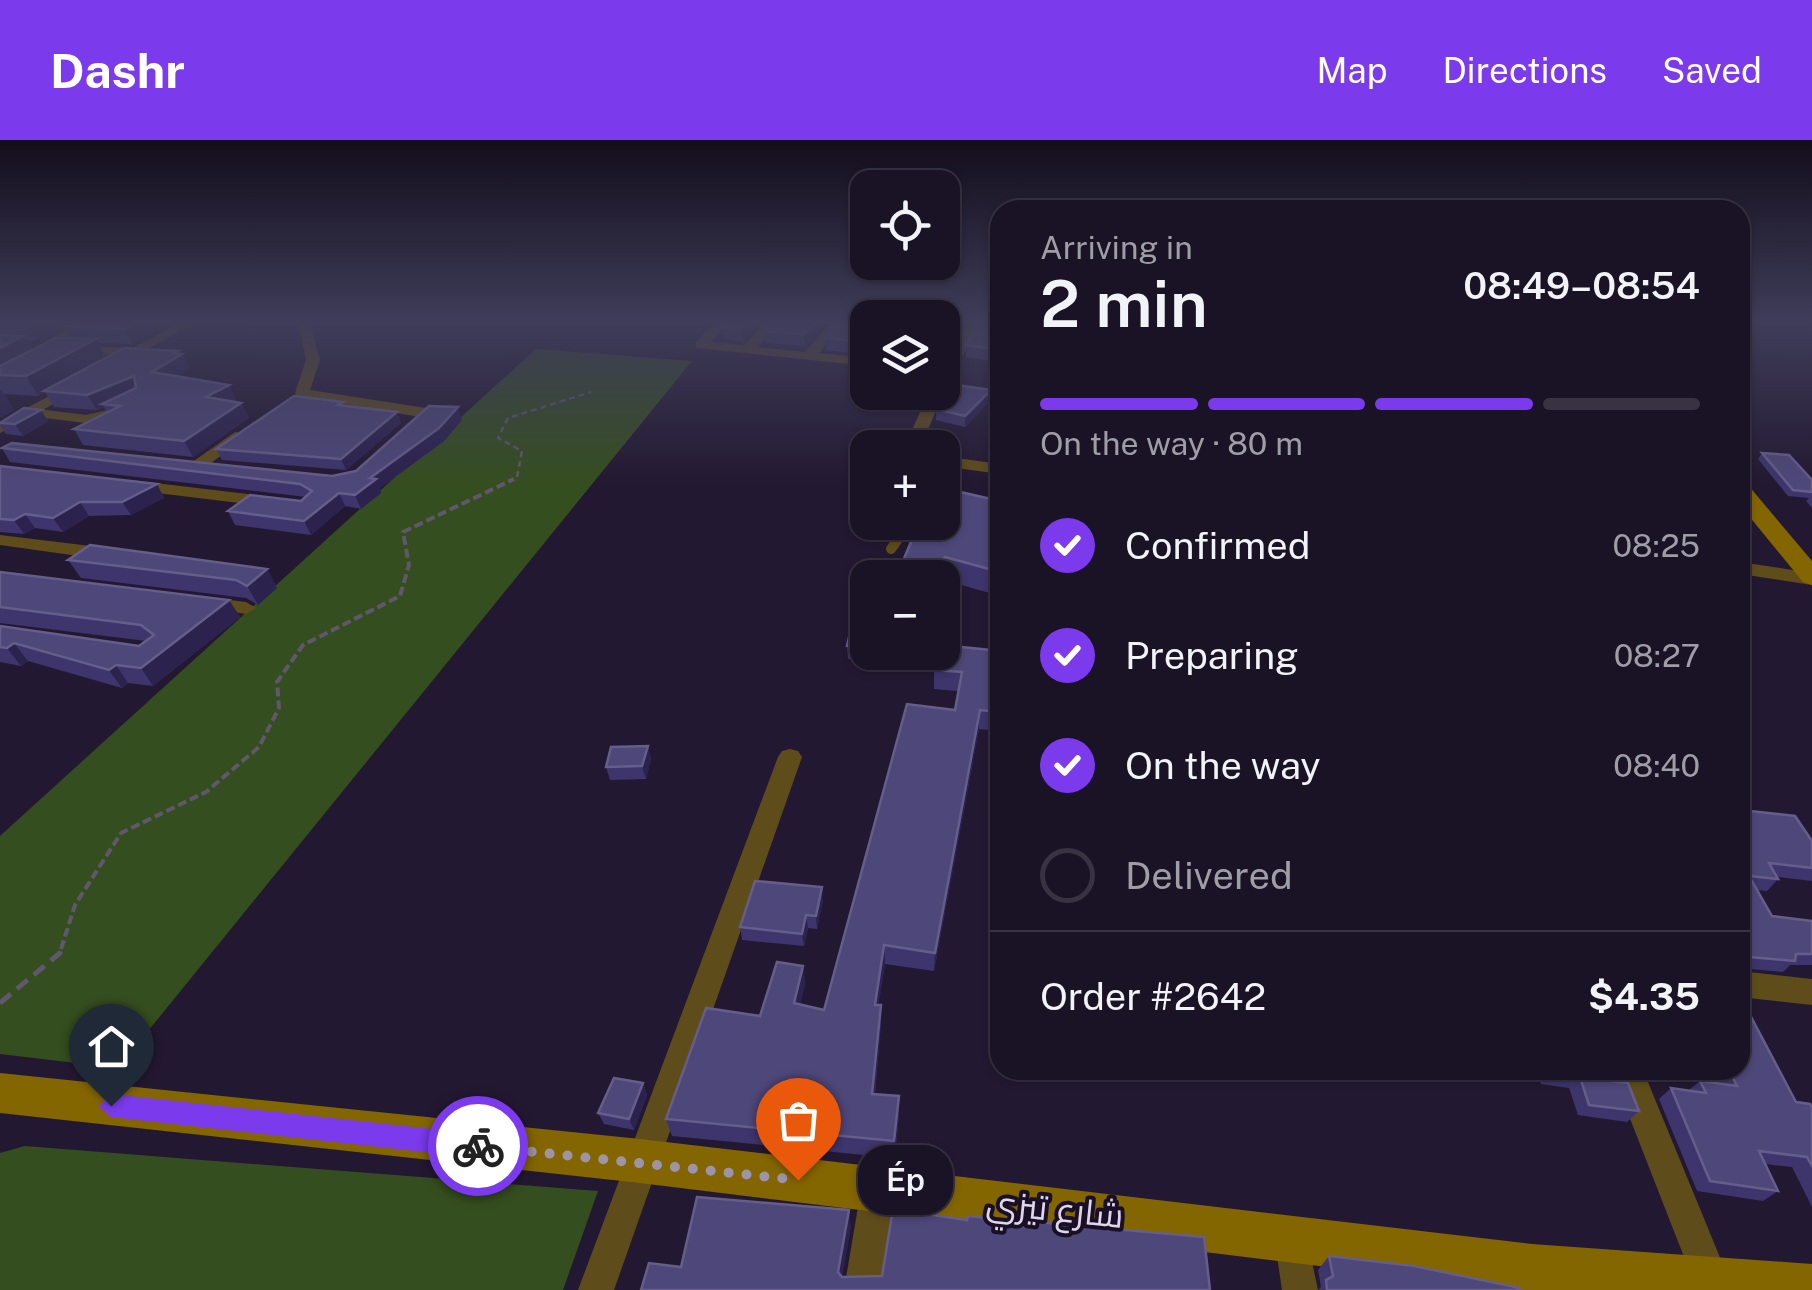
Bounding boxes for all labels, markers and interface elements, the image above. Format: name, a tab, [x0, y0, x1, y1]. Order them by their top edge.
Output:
text: Dashr	[50, 42, 185, 99]
text: Map	[1316, 50, 1387, 91]
text: Directions	[1442, 50, 1607, 91]
text: Saved	[1662, 50, 1762, 91]
map controls	[850, 170, 960, 670]
button: locate	[850, 170, 960, 280]
text: Arriving in	[1040, 229, 1193, 266]
text: 08:49–08:54	[1463, 263, 1700, 308]
text: 2 min	[1040, 265, 1208, 342]
button: layers	[850, 300, 960, 410]
text: On the way · 80 m	[1040, 425, 1303, 462]
button: +	[850, 430, 960, 540]
icon: check	[1040, 518, 1095, 573]
text: Confirmed	[1125, 523, 1310, 568]
text: 08:25	[1612, 527, 1700, 564]
button: −	[850, 560, 960, 670]
icon: check	[1040, 628, 1095, 683]
text: Preparing	[1125, 633, 1299, 678]
text: 08:27	[1614, 637, 1700, 674]
icon: check	[1040, 738, 1095, 793]
text: On the way	[1125, 743, 1321, 788]
text: 08:40	[1613, 747, 1700, 784]
text: Delivered	[1125, 853, 1293, 898]
text: Order #2642	[1040, 974, 1266, 1019]
text: $4.35	[1588, 974, 1700, 1019]
pin	[69, 1004, 154, 1107]
icon: home	[84, 1019, 139, 1074]
pin	[756, 1078, 841, 1181]
icon: bag	[771, 1093, 826, 1148]
courier	[428, 1096, 528, 1196]
icon: bike	[451, 1119, 506, 1174]
callout: Ép	[858, 1145, 953, 1215]
text: Ép	[886, 1161, 925, 1198]
street label: شارع تيزي	[984, 1181, 1126, 1243]

